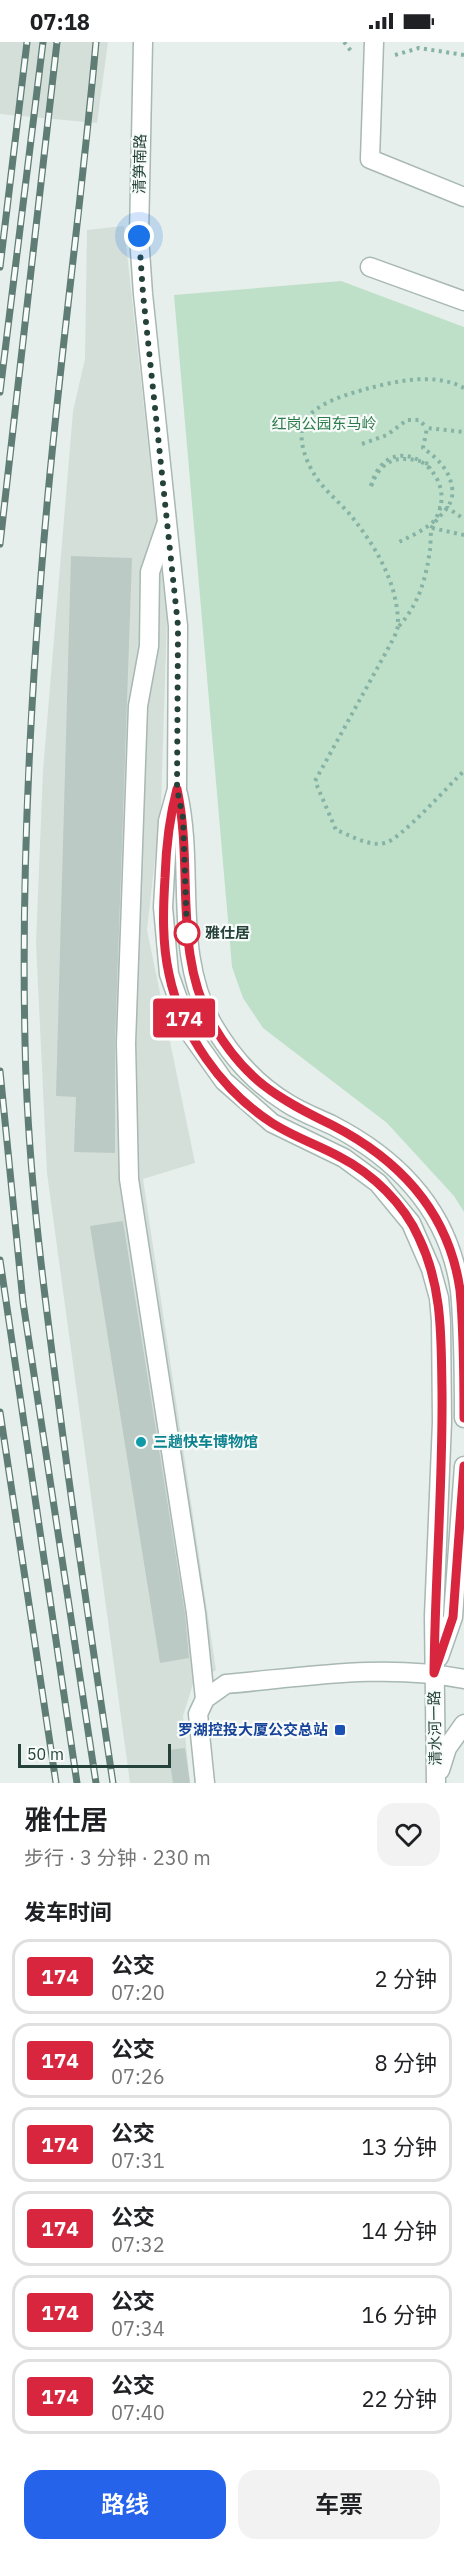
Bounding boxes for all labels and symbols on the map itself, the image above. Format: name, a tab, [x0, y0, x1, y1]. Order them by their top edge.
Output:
street label: 清笋南路	[129, 134, 150, 194]
your location	[124, 221, 154, 251]
park label: 红岗公园东马岭	[271, 414, 377, 433]
marker: 雅仕居	[174, 920, 200, 946]
place label: 雅仕居	[205, 923, 250, 942]
line badge: 174	[150, 998, 219, 1038]
place label: 三趟快车博物馆	[153, 1432, 258, 1451]
marker: 三趟快车博物馆	[134, 1435, 148, 1449]
street label: 清水河一路	[424, 1690, 445, 1766]
place label: 罗湖控投大厦公交总站	[178, 1720, 328, 1739]
marker: 罗湖控投大厦公交总站	[333, 1723, 347, 1737]
scale bar	[18, 1741, 171, 1768]

